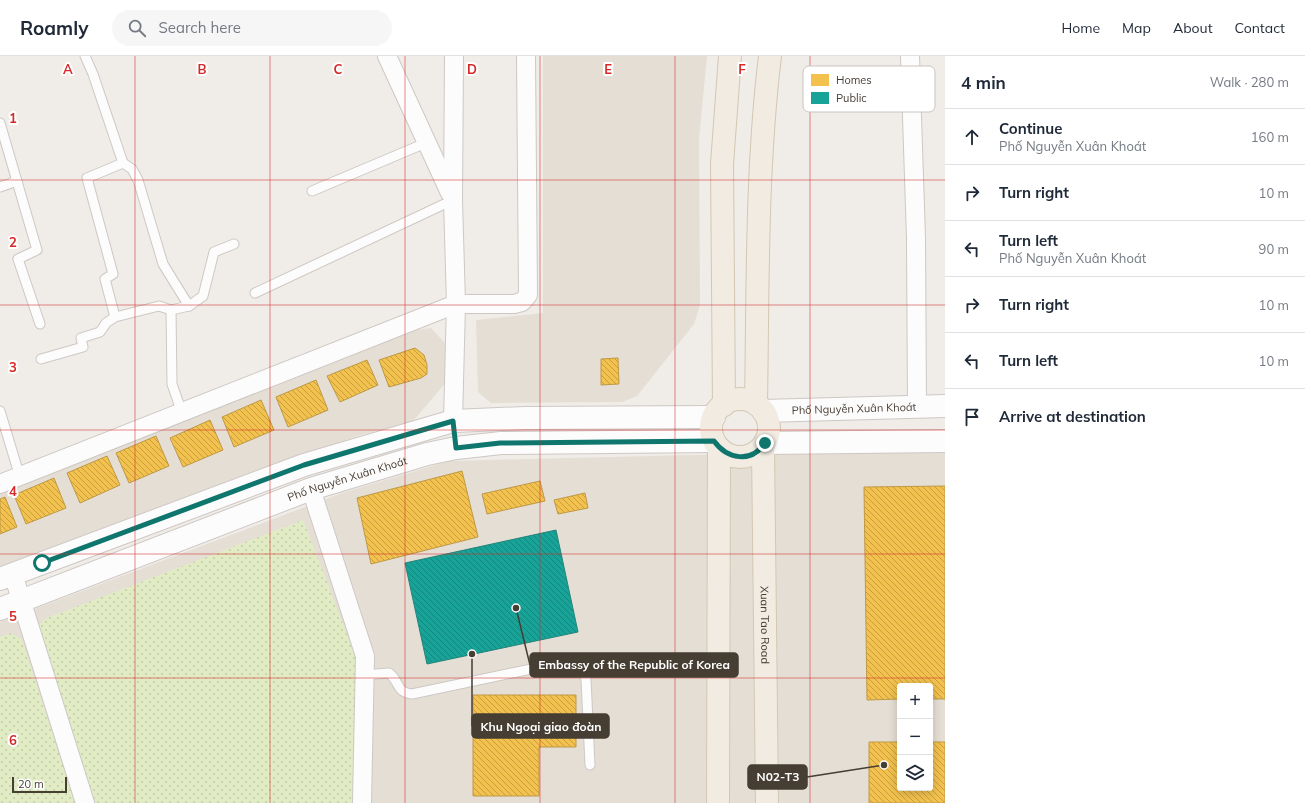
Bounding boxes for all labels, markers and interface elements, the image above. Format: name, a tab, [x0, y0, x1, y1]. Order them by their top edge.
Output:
search box	[112, 10, 392, 46]
text: Roamly	[20, 16, 88, 40]
icon: search	[126, 17, 148, 39]
text: Search here	[158, 18, 241, 37]
text: Home	[1061, 19, 1100, 37]
text: Map	[1122, 19, 1151, 37]
text: About	[1173, 19, 1213, 37]
text: Contact	[1235, 19, 1285, 37]
text: A	[63, 61, 73, 77]
text: B	[198, 61, 207, 77]
text: C	[334, 61, 343, 77]
text: D	[467, 61, 477, 77]
text: E	[604, 61, 612, 77]
text: F	[738, 61, 746, 77]
legend	[803, 66, 935, 112]
text: 4 min	[961, 72, 1006, 93]
text: Homes	[836, 73, 872, 87]
text: Walk · 280 m	[1210, 74, 1289, 90]
text: Public	[836, 91, 867, 105]
text: 1	[9, 110, 17, 126]
text: Continue	[999, 119, 1062, 138]
icon: ahead	[961, 126, 983, 148]
text: 160 m	[1251, 129, 1289, 145]
text: Phố Nguyễn Xuân Khoát	[999, 138, 1146, 154]
icon: right	[961, 182, 983, 204]
text: Turn right	[999, 183, 1069, 202]
text: 10 m	[1259, 185, 1289, 201]
text: Turn left	[999, 231, 1058, 250]
text: 2	[9, 234, 17, 250]
icon: left	[961, 238, 983, 260]
text: 90 m	[1259, 241, 1289, 257]
text: Phố Nguyễn Xuân Khoát	[999, 250, 1146, 266]
icon: right	[961, 294, 983, 316]
text: Turn right	[999, 295, 1069, 314]
text: 10 m	[1259, 297, 1289, 313]
icon: left	[961, 350, 983, 372]
text: Turn left	[999, 351, 1058, 370]
text: 10 m	[1259, 353, 1289, 369]
text: 3	[9, 359, 17, 375]
street label: Phố Nguyễn Xuân Khoát	[791, 400, 917, 417]
icon: arrive	[961, 406, 983, 428]
text: Arrive at destination	[999, 407, 1146, 426]
route end	[756, 434, 774, 452]
street label: Phố Nguyễn Xuân Khoát	[285, 453, 409, 504]
text: 4	[9, 483, 17, 499]
route start	[33, 554, 51, 572]
street label: Xuan Tao Road	[758, 586, 772, 664]
text: 5	[9, 608, 17, 624]
callout: Embassy of the Republic of Korea	[530, 653, 738, 677]
text: Embassy of the Republic of Korea	[538, 657, 730, 672]
map controls	[897, 683, 933, 791]
button: +	[897, 683, 933, 719]
callout: Khu Ngoại giao đoàn	[472, 714, 609, 738]
text: Khu Ngoại giao đoàn	[481, 719, 601, 734]
button: −	[897, 719, 933, 755]
text: 6	[9, 732, 17, 748]
button: layers	[897, 755, 933, 791]
callout: N02-T3	[748, 765, 807, 789]
text: N02-T3	[757, 769, 799, 784]
scale bar	[12, 775, 67, 794]
text: 20 m	[18, 777, 44, 791]

